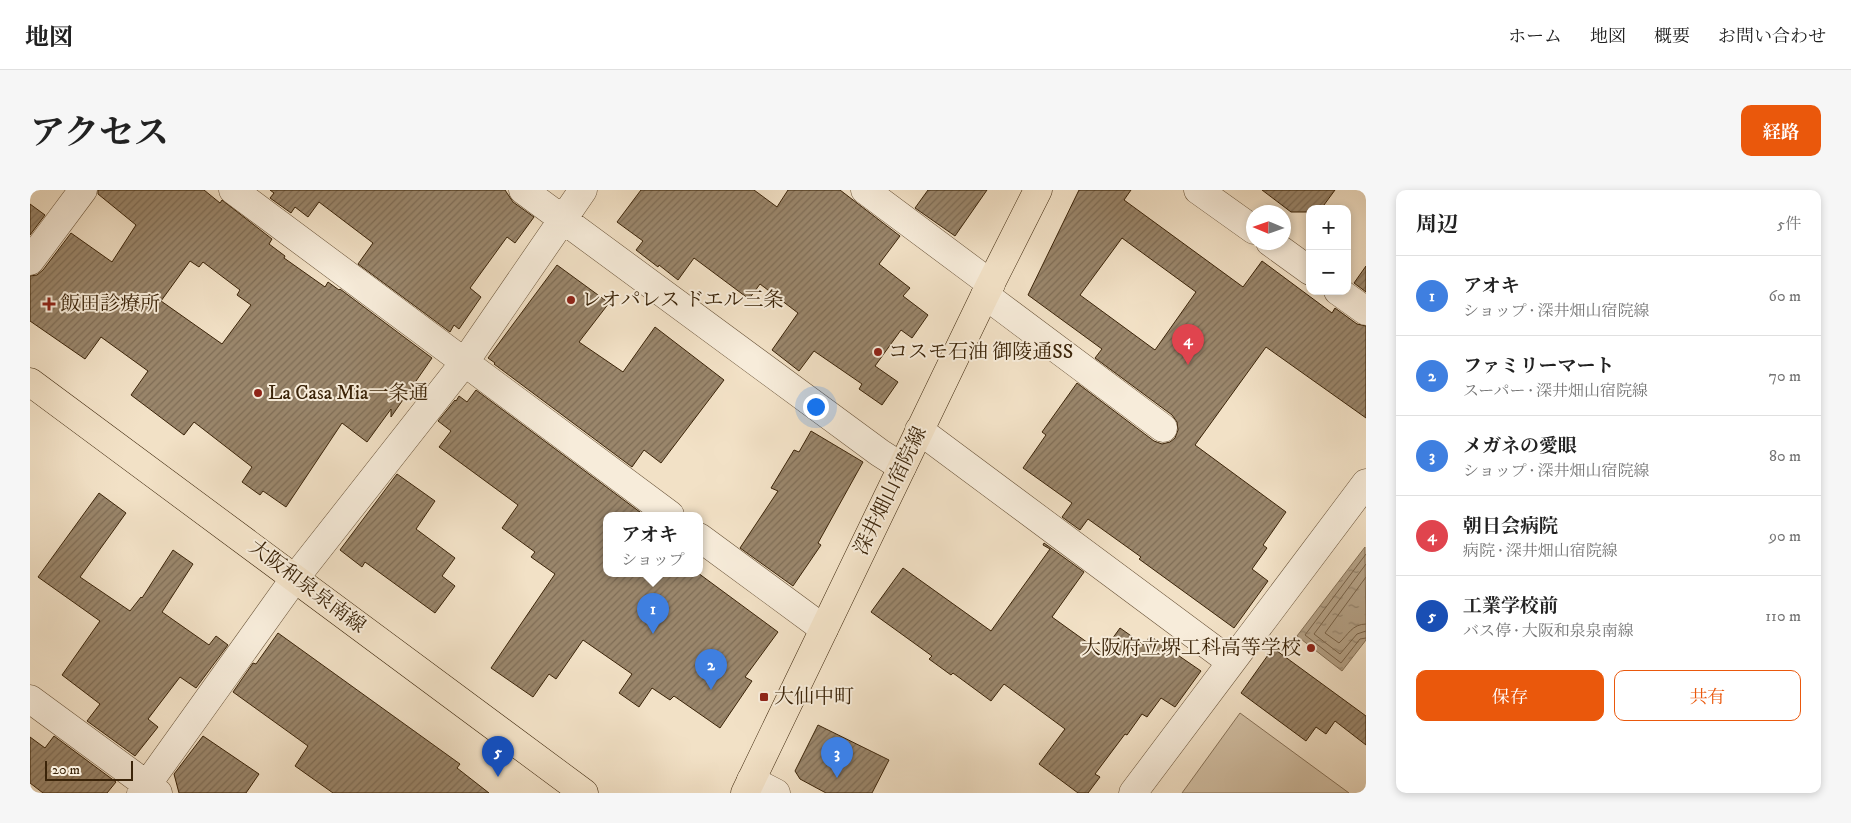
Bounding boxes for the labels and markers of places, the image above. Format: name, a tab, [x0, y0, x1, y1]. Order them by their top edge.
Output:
place label: レオパレス ドエル三条	[581, 288, 784, 313]
place label: 飯田診療所	[60, 292, 160, 317]
marker: レオパレス ドエル三条	[565, 294, 577, 306]
marker: 飯田診療所	[42, 297, 56, 311]
pin: 4	[1172, 324, 1204, 365]
place label: コスモ石油 御陵通SS	[888, 340, 1073, 365]
marker: コスモ石油 御陵通SS	[872, 346, 884, 358]
place label: La Casa Mia一条通	[268, 381, 428, 406]
marker: La Casa Mia一条通	[252, 387, 264, 399]
pin: 1	[637, 593, 669, 634]
place label: 大阪府立堺工科高等学校	[1081, 636, 1301, 661]
marker: 大阪府立堺工科高等学校	[1305, 642, 1317, 654]
pin: 2	[695, 649, 727, 690]
place label: 大仙中町	[774, 685, 854, 710]
marker: 大仙中町	[758, 691, 770, 703]
pin: 5	[482, 736, 514, 777]
pin: 3	[821, 737, 853, 778]

